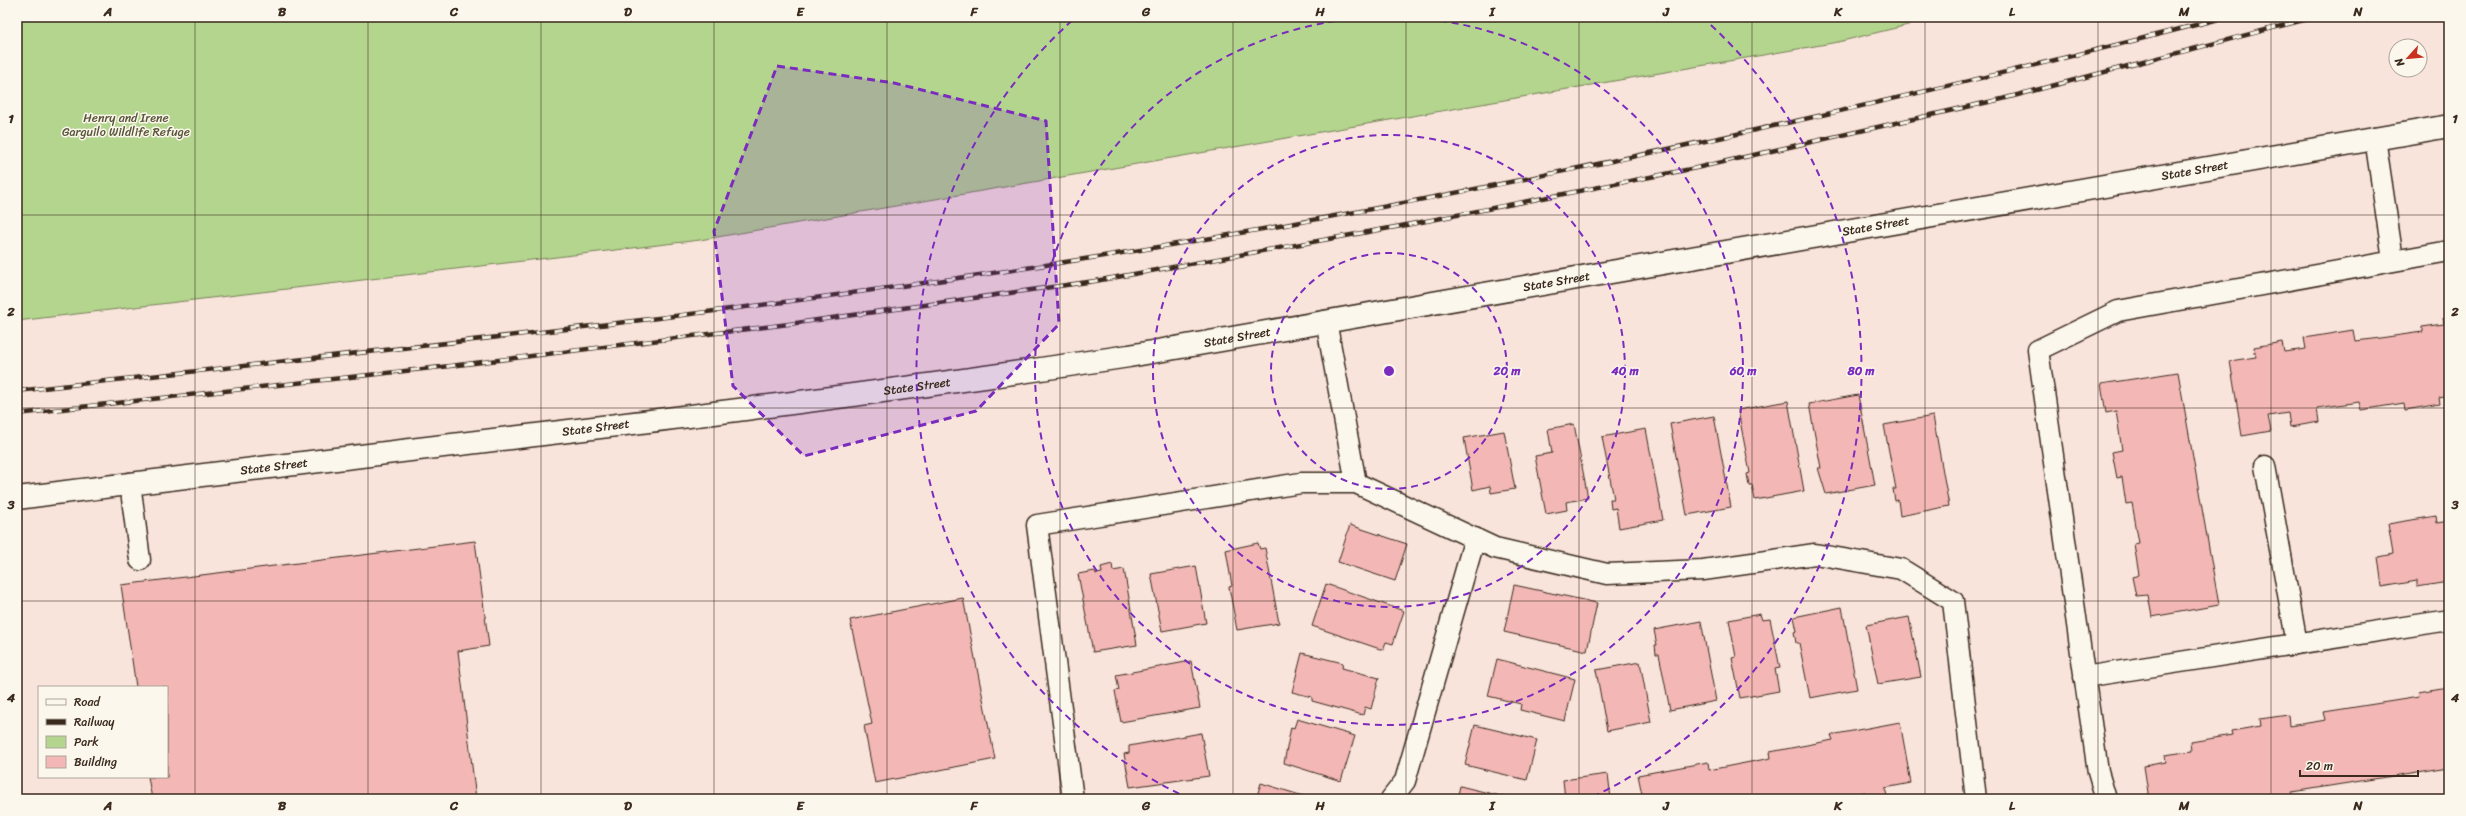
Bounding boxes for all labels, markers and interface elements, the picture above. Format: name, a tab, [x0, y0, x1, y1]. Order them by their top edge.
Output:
text: A	[103, 0, 112, 23]
text: B	[278, 0, 287, 23]
text: C	[449, 0, 459, 23]
text: D	[624, 0, 632, 23]
text: E	[796, 0, 805, 23]
text: F	[969, 0, 978, 23]
text: G	[1141, 0, 1151, 23]
text: H	[1314, 0, 1325, 23]
text: I	[1488, 0, 1496, 23]
text: J	[1662, 0, 1670, 23]
text: K	[1833, 0, 1843, 23]
text: L	[2009, 0, 2016, 23]
text: M	[2178, 0, 2190, 23]
text: N	[2352, 0, 2363, 23]
north arrow	[2388, 38, 2428, 78]
text: N	[2389, 54, 2410, 71]
text: 1	[8, 107, 14, 130]
park label: Henry and Irene Garguilo Wildlife Refuge	[62, 107, 190, 143]
text: 1	[2452, 107, 2458, 130]
street label: State Street	[2160, 154, 2230, 187]
street label: State Street	[1840, 209, 1911, 243]
street label: State Street	[1521, 265, 1592, 298]
text: 2	[6, 300, 15, 323]
text: 2	[2450, 300, 2459, 323]
street label: State Street	[1202, 320, 1273, 354]
text: 20 m	[1493, 360, 1521, 382]
text: 40 m	[1610, 360, 1639, 382]
text: 60 m	[1729, 360, 1757, 382]
text: 80 m	[1846, 360, 1875, 382]
centre of rings	[1382, 364, 1396, 378]
street label: State Street	[882, 371, 952, 402]
street label: State Street	[561, 413, 631, 443]
street label: State Street	[239, 451, 309, 481]
text: 3	[6, 493, 15, 516]
text: 3	[2450, 493, 2459, 516]
text: 4	[6, 686, 16, 709]
legend	[38, 686, 168, 778]
text: 4	[2450, 686, 2460, 709]
text: Road	[74, 691, 101, 713]
text: Railway	[74, 711, 115, 733]
text: Park	[74, 731, 99, 753]
text: Building	[74, 751, 117, 773]
scale bar	[2300, 752, 2418, 778]
text: 20 m	[2306, 755, 2333, 777]
text: A	[103, 794, 112, 816]
text: B	[278, 794, 287, 816]
text: C	[449, 794, 459, 816]
text: D	[624, 794, 632, 816]
text: E	[796, 794, 805, 816]
text: F	[969, 794, 978, 816]
text: G	[1141, 794, 1151, 816]
text: H	[1314, 794, 1325, 816]
text: I	[1488, 794, 1496, 816]
text: J	[1662, 794, 1670, 816]
text: K	[1833, 794, 1843, 816]
text: L	[2009, 794, 2016, 816]
text: M	[2178, 794, 2190, 816]
text: N	[2352, 794, 2363, 816]

